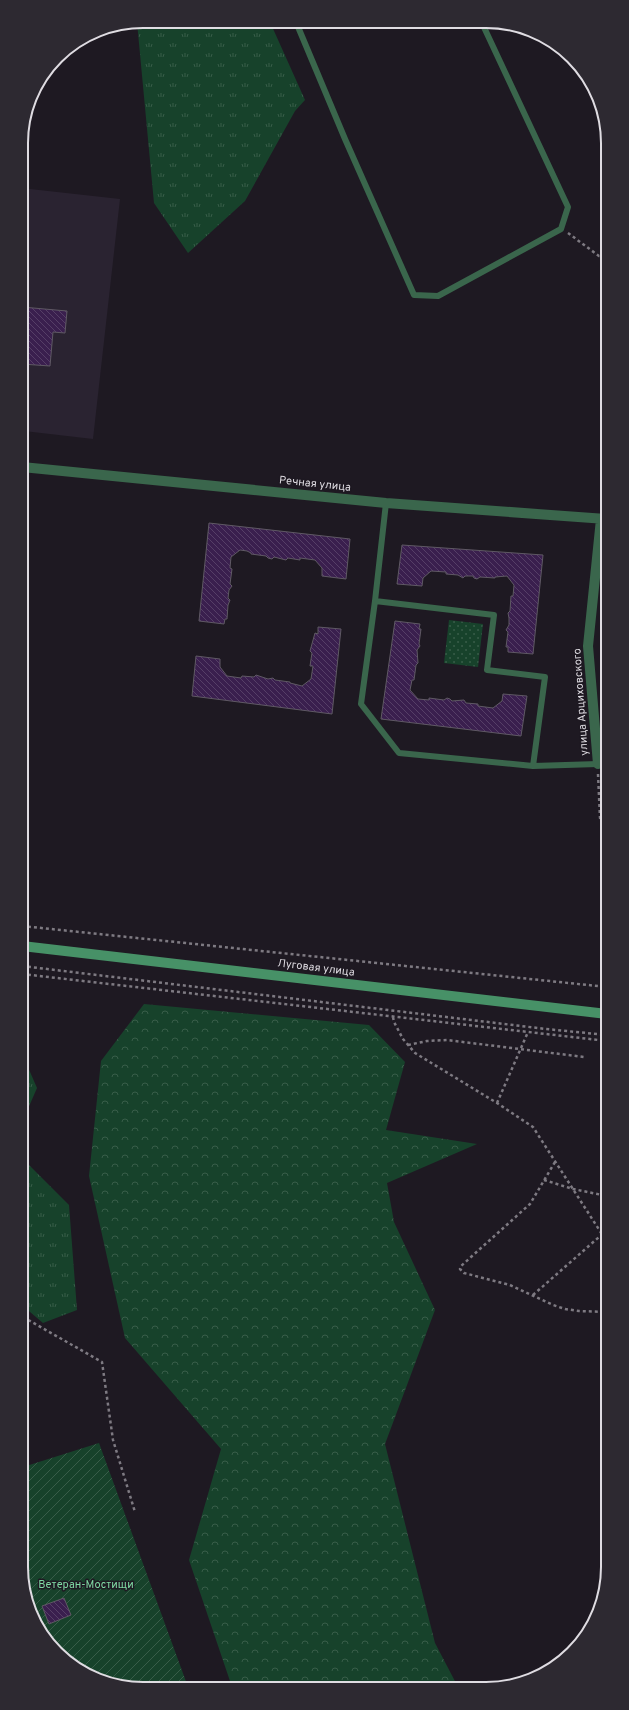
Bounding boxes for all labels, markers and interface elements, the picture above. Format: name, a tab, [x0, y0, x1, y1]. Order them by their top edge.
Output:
street label: Речная улица	[278, 473, 352, 495]
street label: улица Арциховского	[570, 648, 592, 756]
street label: Луговая улица	[277, 956, 356, 980]
park label: Ветеран-Мостищи	[38, 1578, 134, 1592]

